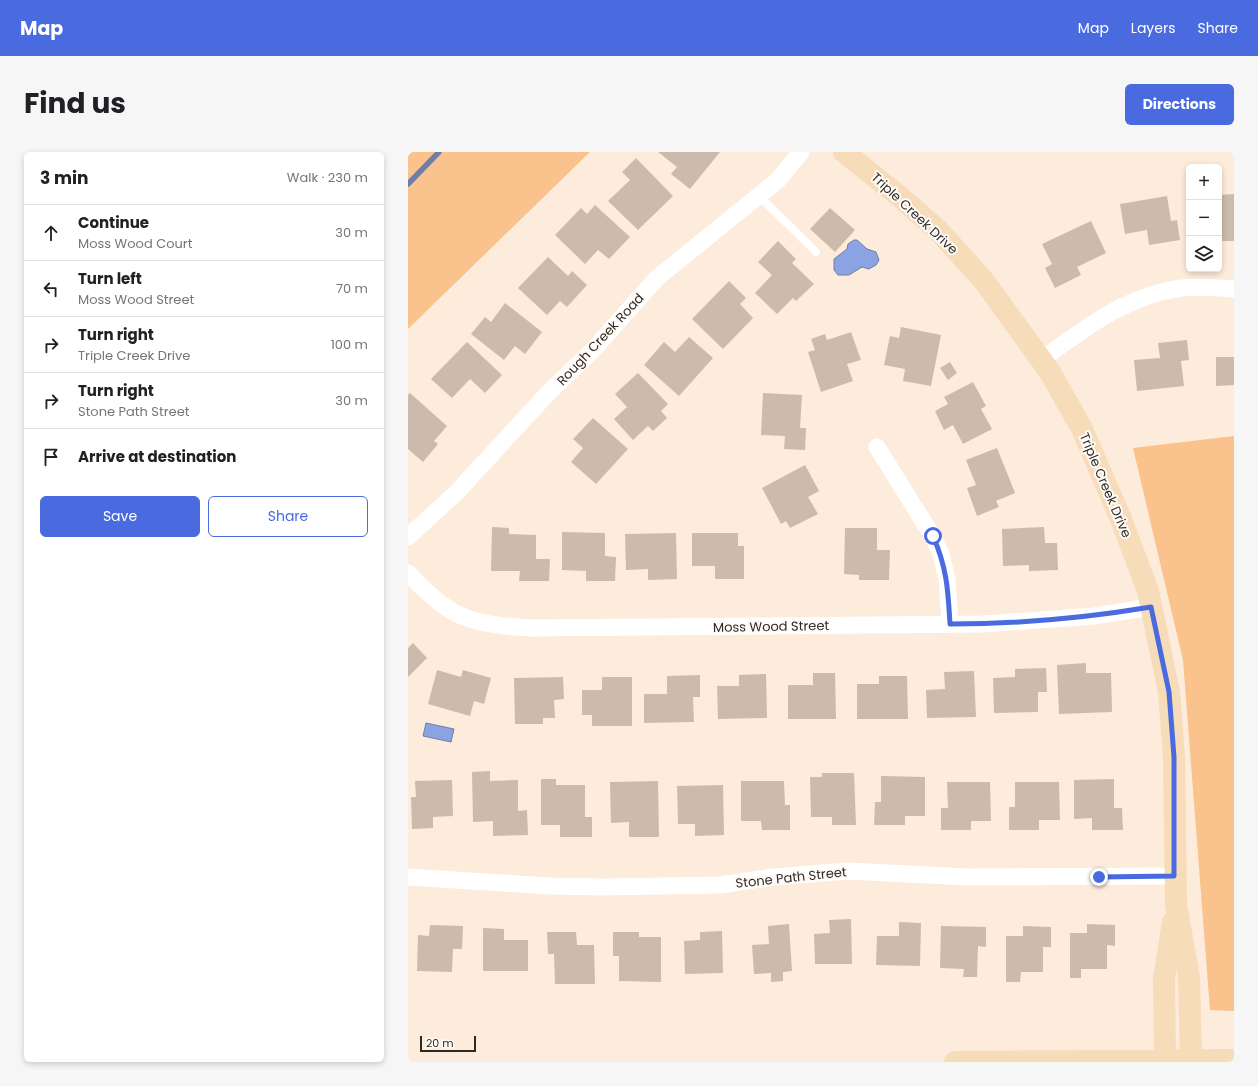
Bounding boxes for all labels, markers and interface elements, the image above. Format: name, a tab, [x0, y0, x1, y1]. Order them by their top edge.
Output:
text: Map	[20, 15, 63, 42]
text: Map	[1078, 18, 1109, 38]
text: Layers	[1131, 18, 1175, 38]
text: Share	[1197, 18, 1238, 38]
text: Find us	[24, 84, 126, 123]
button: Directions	[1125, 84, 1234, 125]
map controls	[1186, 164, 1222, 272]
button: +	[1186, 164, 1222, 200]
text: 3 min	[40, 166, 88, 190]
text: Walk · 230 m	[287, 168, 368, 187]
street label: Triple Creek Drive	[867, 168, 962, 259]
button: −	[1186, 200, 1222, 236]
text: Continue	[78, 212, 149, 233]
icon: ahead	[40, 222, 62, 244]
text: 30 m	[335, 223, 368, 242]
text: Moss Wood Court	[78, 234, 192, 253]
button: layers	[1186, 236, 1222, 272]
text: Turn left	[78, 268, 142, 289]
icon: left	[40, 278, 62, 300]
text: 70 m	[336, 279, 368, 298]
street label: Rough Creek Road	[552, 289, 648, 390]
text: Moss Wood Street	[78, 290, 194, 309]
text: Turn right	[78, 324, 154, 345]
icon: right	[40, 334, 62, 356]
text: 100 m	[331, 335, 368, 354]
text: Triple Creek Drive	[78, 346, 190, 365]
text: Turn right	[78, 380, 154, 401]
icon: right	[40, 390, 62, 412]
text: 30 m	[335, 391, 368, 410]
text: Stone Path Street	[78, 402, 189, 421]
street label: Triple Creek Drive	[1075, 430, 1136, 541]
icon: arrive	[40, 446, 62, 468]
text: Arrive at destination	[78, 446, 236, 467]
button: Save	[40, 496, 200, 537]
button: Share	[208, 496, 368, 537]
route start	[924, 527, 942, 545]
street label: Moss Wood Street	[713, 616, 830, 637]
street label: Stone Path Street	[735, 862, 848, 893]
route end	[1090, 868, 1108, 886]
scale bar	[420, 1034, 476, 1053]
text: 20 m	[426, 1035, 454, 1051]

